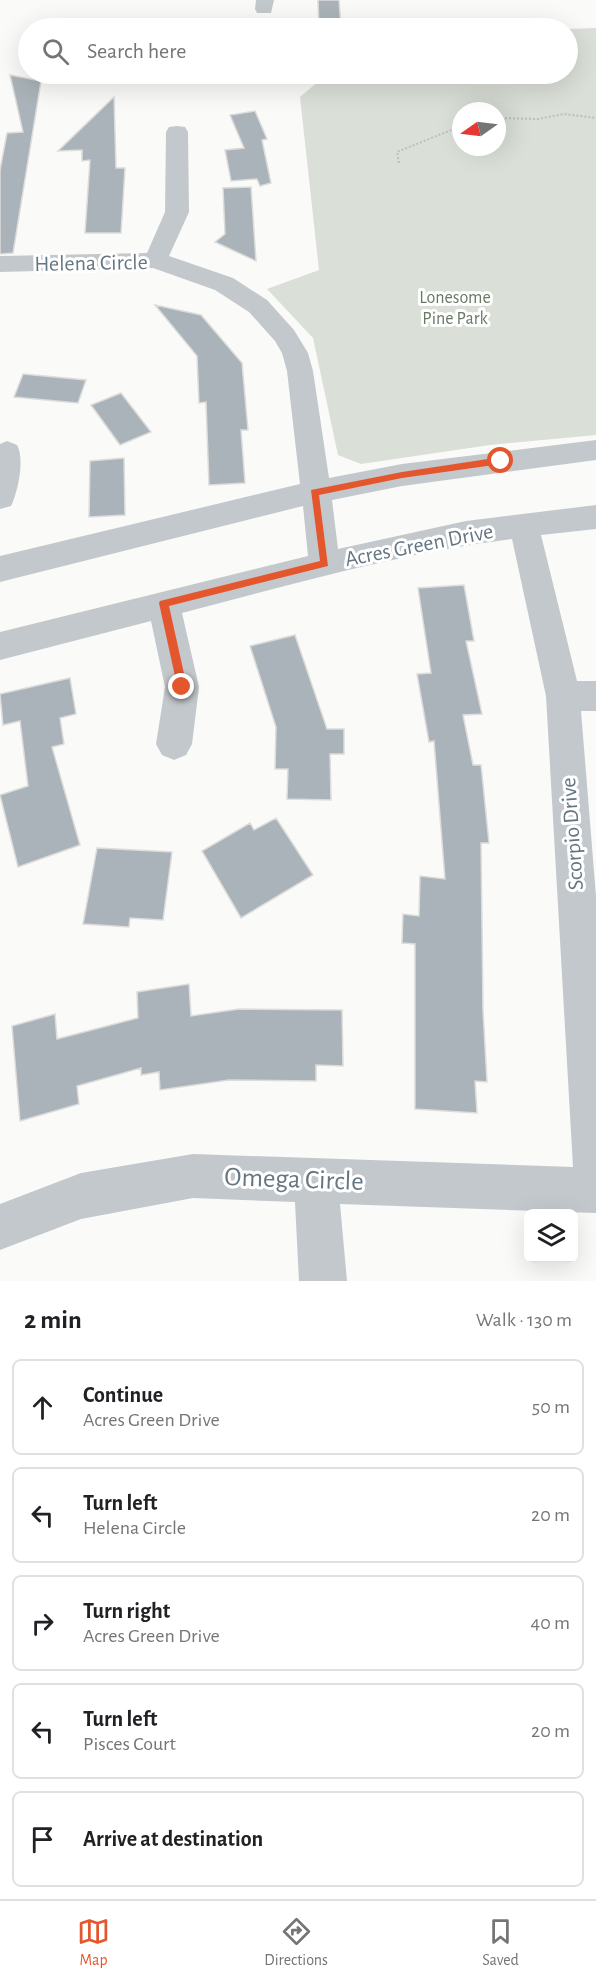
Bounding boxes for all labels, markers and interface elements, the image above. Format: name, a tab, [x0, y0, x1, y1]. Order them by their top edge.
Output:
search box	[18, 18, 578, 84]
icon: search	[39, 35, 72, 68]
text: Search here	[87, 40, 186, 62]
north arrow	[452, 102, 506, 156]
street label: Helena Circle	[34, 251, 148, 275]
park label: Lonesome Pine Park	[419, 289, 491, 328]
route start	[487, 447, 513, 473]
street label: Acres Green Drive	[343, 520, 495, 570]
route end	[168, 673, 194, 699]
street label: Scorpio Drive	[557, 777, 587, 891]
street label: Omega Circle	[224, 1163, 364, 1195]
map controls	[524, 1209, 578, 1263]
button: layers	[524, 1209, 578, 1263]
text: 2 min	[24, 1307, 82, 1333]
text: Walk · 130 m	[476, 1310, 572, 1330]
text: Continue	[83, 1384, 163, 1406]
icon: ahead	[26, 1391, 59, 1424]
text: 50 m	[532, 1397, 570, 1417]
text: Acres Green Drive	[83, 1410, 220, 1430]
text: Turn left	[83, 1492, 157, 1514]
icon: left	[26, 1499, 59, 1532]
text: 20 m	[531, 1505, 570, 1525]
text: Helena Circle	[83, 1518, 186, 1538]
text: Turn right	[83, 1600, 170, 1622]
icon: right	[26, 1607, 59, 1640]
text: 40 m	[531, 1613, 570, 1633]
text: Acres Green Drive	[83, 1626, 220, 1646]
text: Turn left	[83, 1708, 157, 1730]
icon: left	[26, 1715, 59, 1748]
text: 20 m	[531, 1721, 570, 1741]
text: Pisces Court	[83, 1734, 176, 1754]
icon: arrive	[26, 1823, 59, 1856]
text: Arrive at destination	[83, 1828, 263, 1850]
tab: Map	[77, 1915, 110, 1970]
tab: Directions	[264, 1915, 328, 1970]
tab: Saved	[482, 1915, 519, 1970]

